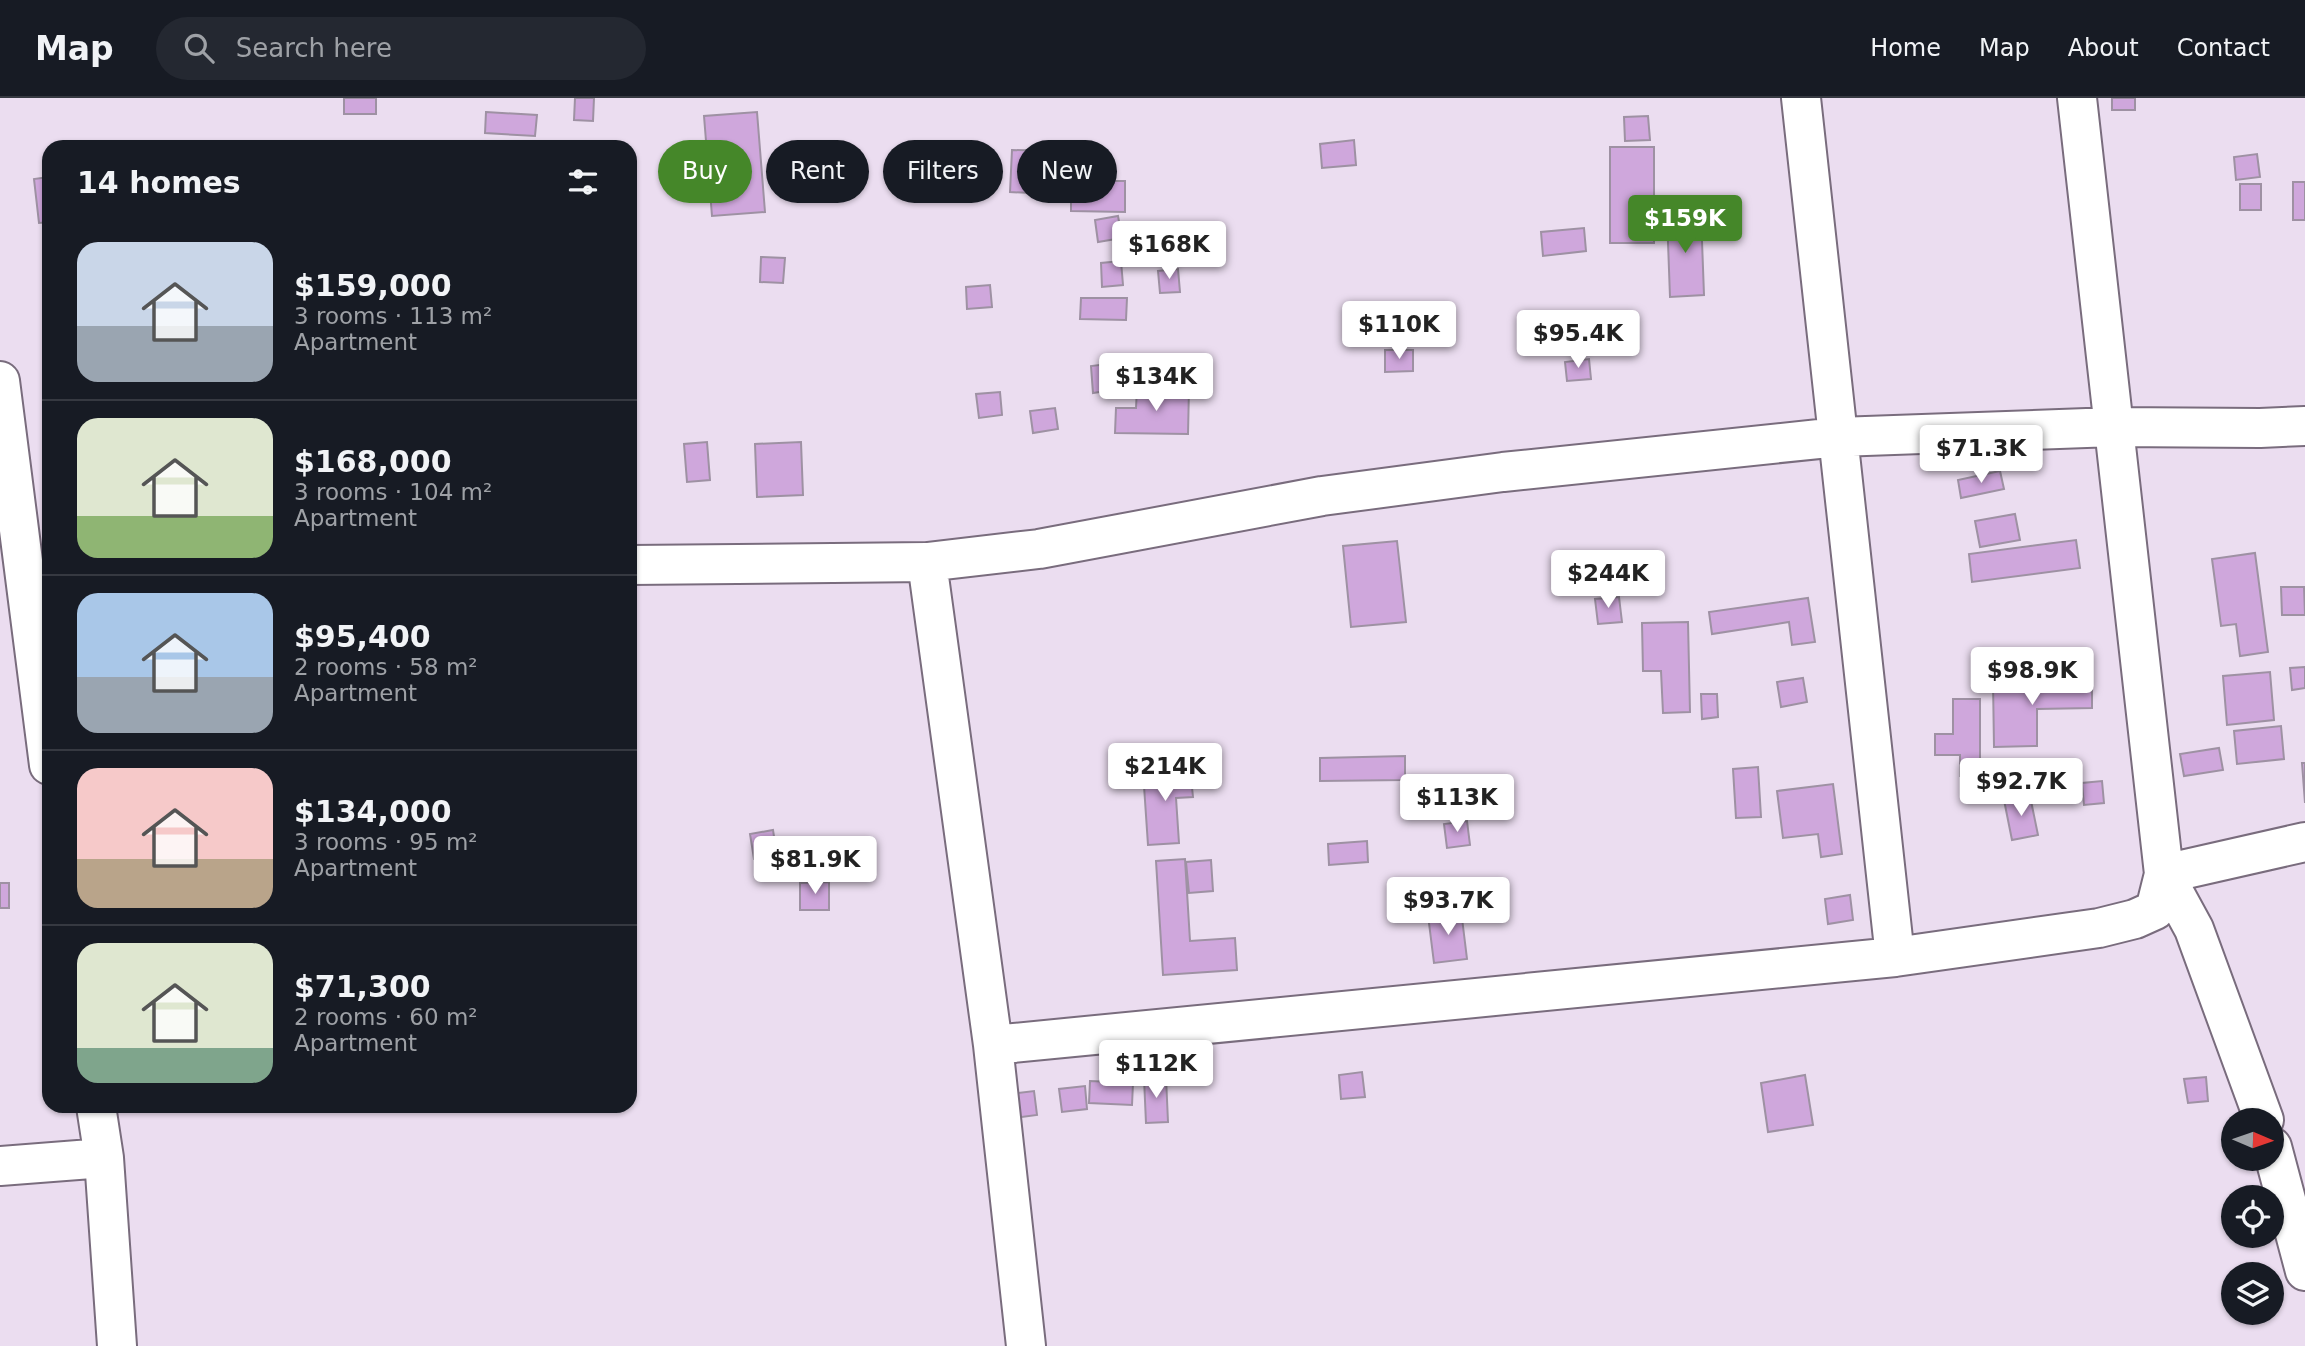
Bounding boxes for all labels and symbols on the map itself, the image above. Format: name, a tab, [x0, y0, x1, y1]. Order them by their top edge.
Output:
pin: $159K	[1636, 195, 1734, 255]
pin: $168K	[1120, 222, 1218, 281]
pin: $110K	[1350, 302, 1448, 361]
pin: $95.4K	[1521, 310, 1635, 370]
pin: $134K	[1107, 354, 1205, 413]
pin: $71.3K	[1924, 426, 2038, 485]
pin: $244K	[1559, 550, 1657, 610]
pin: $98.9K	[1975, 648, 2089, 707]
pin: $214K	[1116, 744, 1214, 803]
pin: $92.7K	[1964, 758, 2078, 818]
pin: $113K	[1408, 774, 1506, 834]
pin: $81.9K	[758, 836, 872, 896]
pin: $93.7K	[1391, 878, 1505, 937]
pin: $112K	[1107, 1040, 1205, 1100]
north arrow	[2221, 1108, 2284, 1171]

